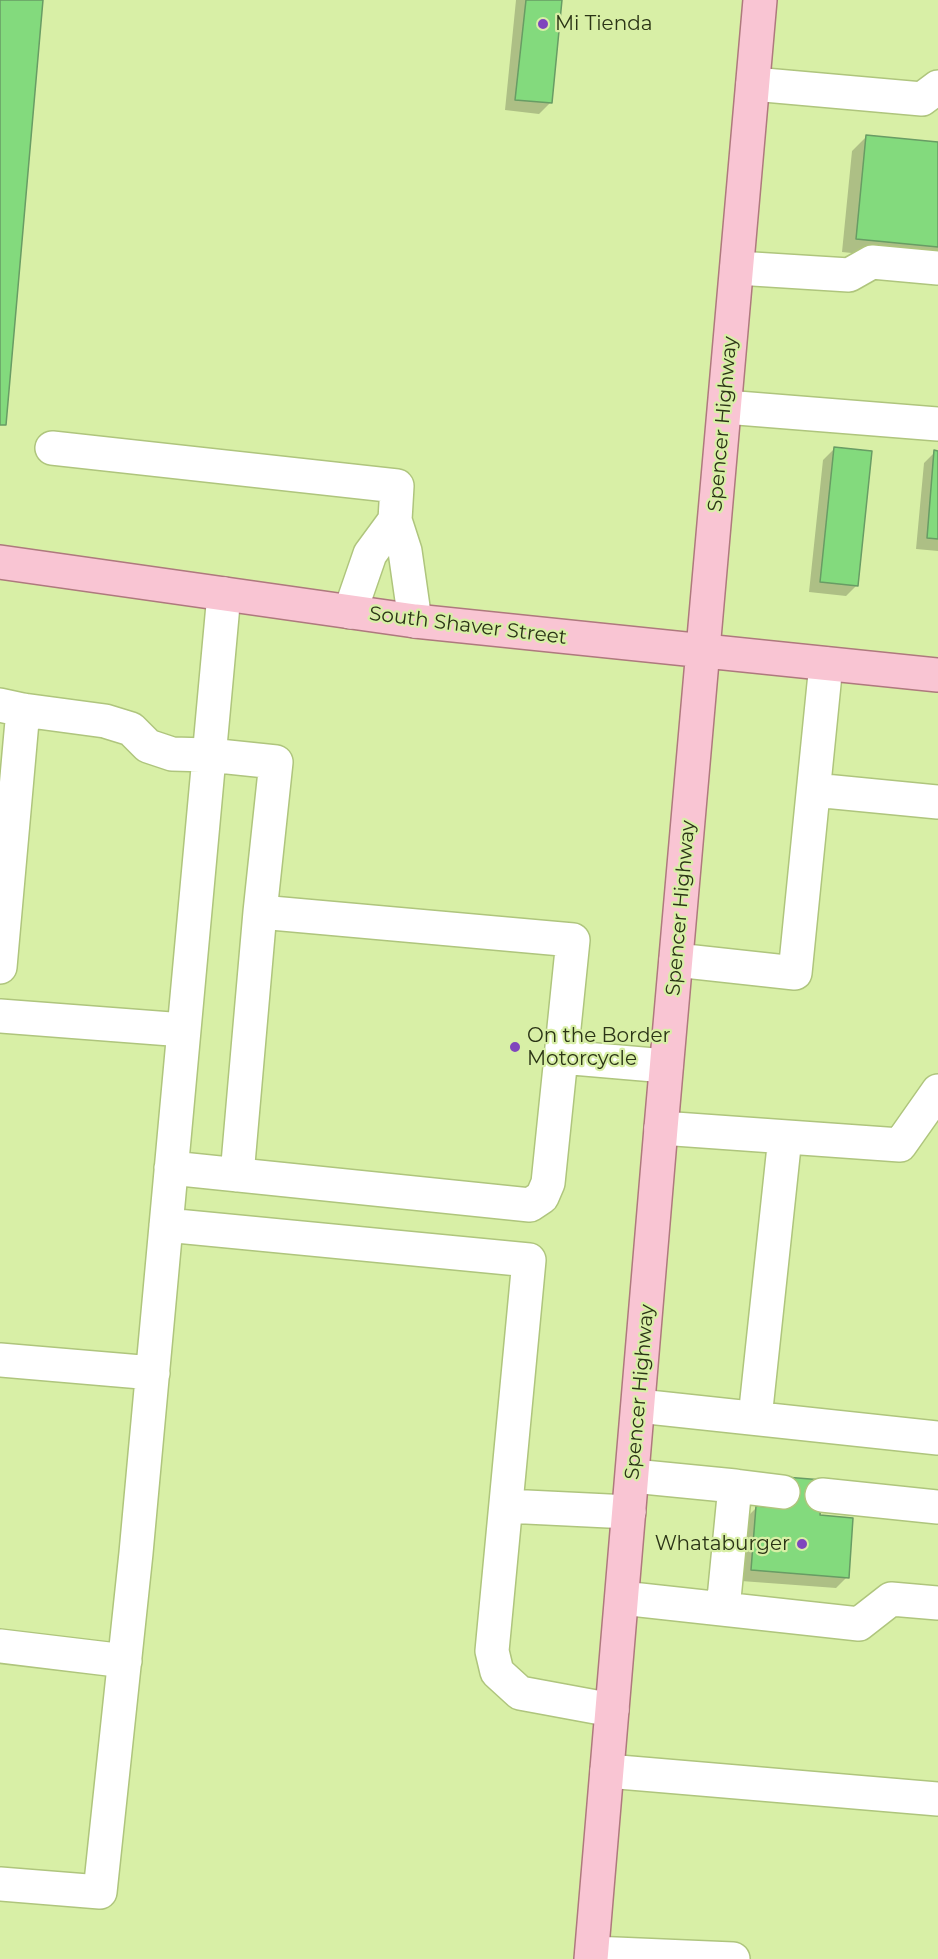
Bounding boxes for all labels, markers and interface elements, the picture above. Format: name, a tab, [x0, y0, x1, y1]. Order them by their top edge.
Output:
place label: Mi Tienda	[555, 12, 653, 36]
marker: Mi Tienda	[536, 17, 550, 31]
street label: Spencer Highway	[703, 335, 743, 513]
street label: South Shaver Street	[368, 602, 568, 650]
street label: Spencer Highway	[661, 819, 701, 997]
place label: On the Border Motorcycle	[527, 1024, 671, 1071]
marker: On the Border Motorcycle	[508, 1040, 522, 1054]
street label: Spencer Highway	[620, 1303, 660, 1481]
place label: Whataburger	[655, 1532, 790, 1556]
marker: Whataburger	[795, 1537, 809, 1551]

